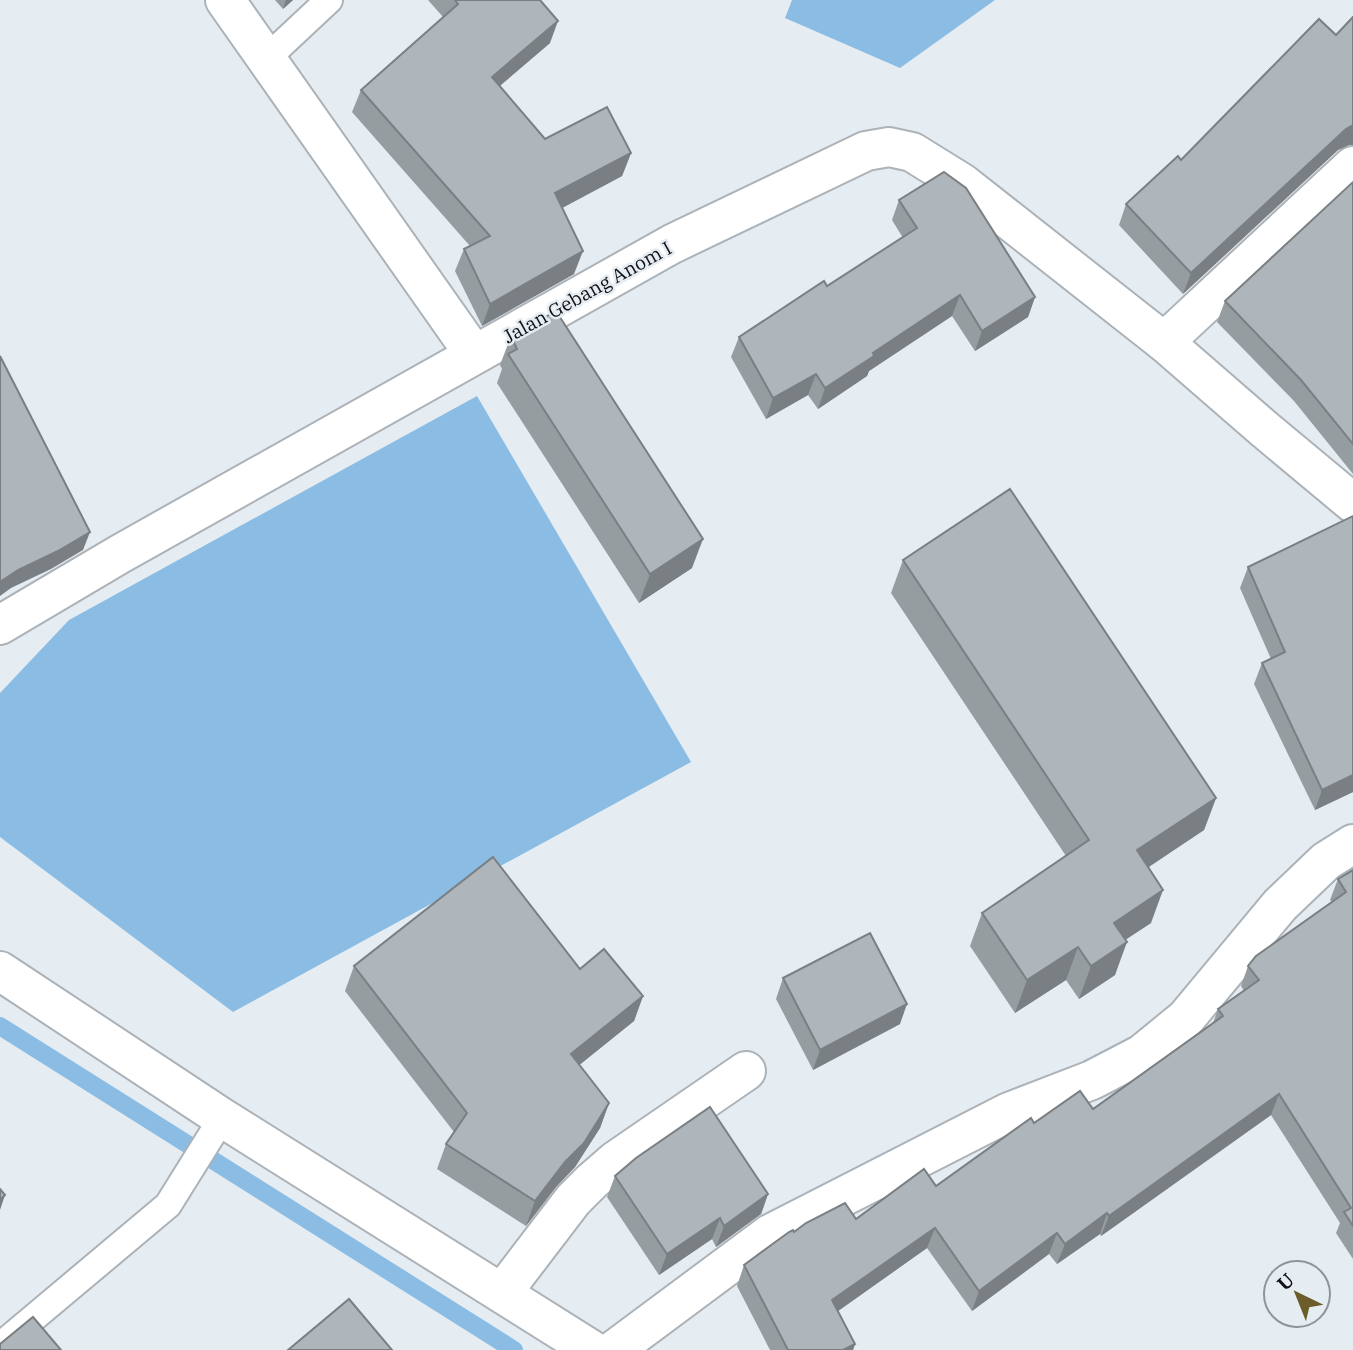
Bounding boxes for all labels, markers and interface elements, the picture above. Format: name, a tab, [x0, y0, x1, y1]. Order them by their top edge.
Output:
street label: Jalan Gebang Anom I	[498, 236, 676, 348]
north arrow	[1262, 1259, 1332, 1329]
text: U	[1272, 1268, 1299, 1295]

